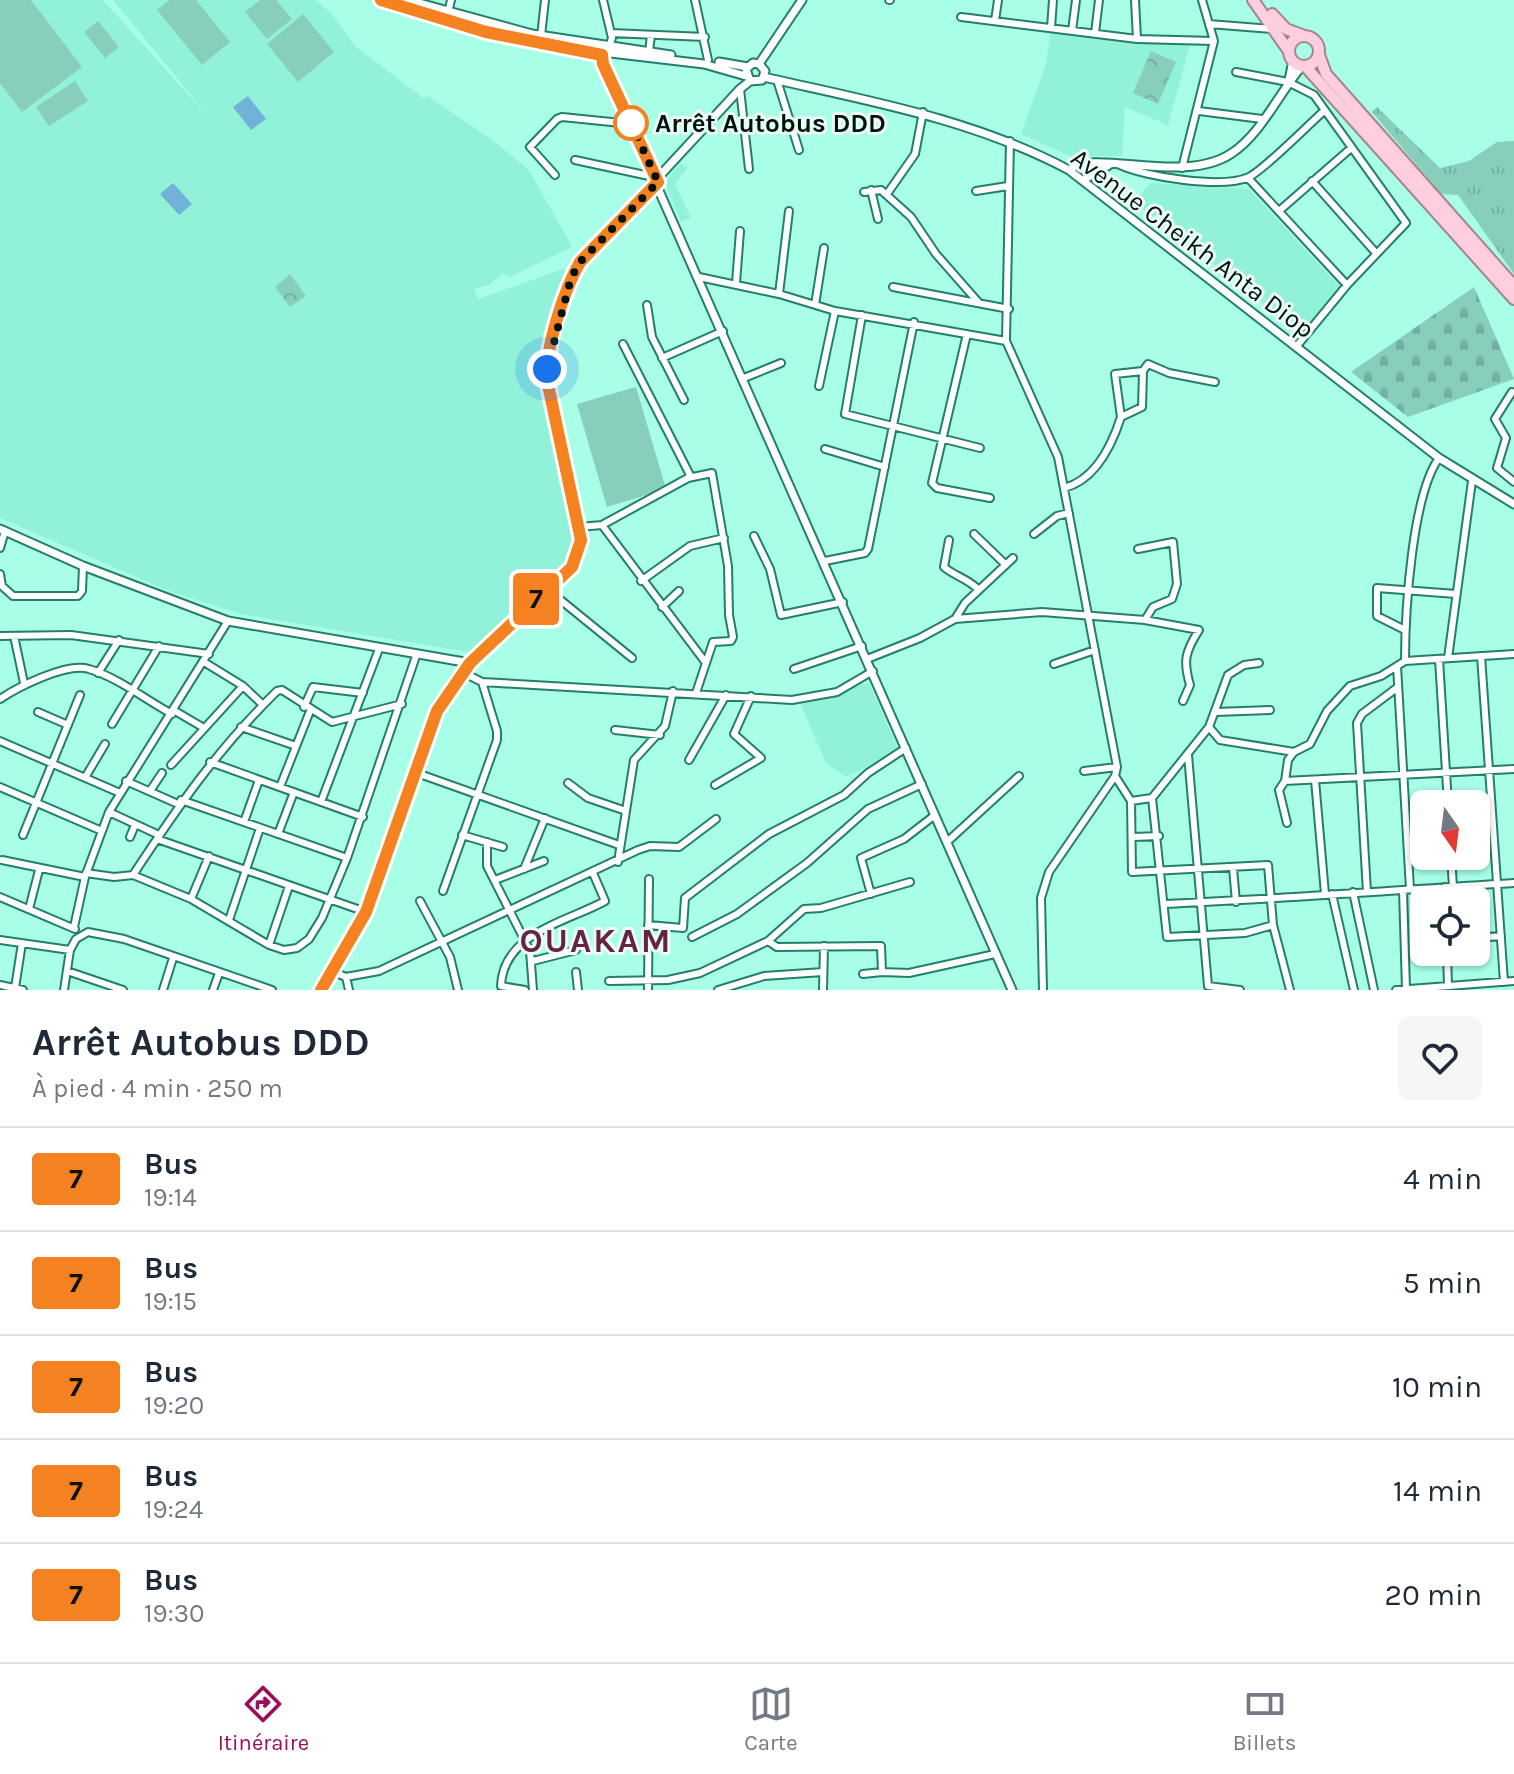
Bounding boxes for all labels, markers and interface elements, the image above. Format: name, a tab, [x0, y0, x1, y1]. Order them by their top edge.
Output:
marker: Arrêt Autobus DDD	[614, 106, 648, 140]
place label: Arrêt Autobus DDD	[655, 108, 886, 139]
street label: Avenue Cheikh Anta Diop	[1065, 142, 1320, 345]
your location	[527, 349, 567, 389]
line badge: 7	[510, 573, 562, 625]
text: 7	[529, 582, 543, 615]
north arrow	[1410, 790, 1490, 870]
map controls	[1410, 790, 1490, 966]
button: locate	[1410, 886, 1490, 966]
district label: OUAKAM	[519, 921, 673, 961]
button: heart	[1398, 1016, 1482, 1100]
text: Arrêt Autobus DDD	[32, 1020, 370, 1065]
text: À pied · 4 min · 250 m	[32, 1073, 283, 1104]
text: Bus	[144, 1146, 198, 1182]
text: 4 min	[1403, 1161, 1482, 1197]
text: 7	[69, 1162, 83, 1195]
text: 19:14	[144, 1182, 197, 1213]
text: Bus	[144, 1250, 198, 1286]
text: 5 min	[1403, 1265, 1482, 1301]
text: 7	[69, 1266, 83, 1299]
text: 19:15	[144, 1286, 197, 1317]
text: Bus	[144, 1354, 198, 1390]
text: 10 min	[1392, 1369, 1482, 1405]
text: 7	[69, 1370, 83, 1403]
text: 19:20	[144, 1390, 204, 1421]
text: Bus	[144, 1458, 198, 1494]
text: 14 min	[1393, 1473, 1482, 1509]
text: 7	[69, 1474, 83, 1507]
text: 19:24	[144, 1494, 203, 1525]
text: Bus	[144, 1562, 198, 1598]
text: 20 min	[1385, 1577, 1482, 1613]
text: 7	[69, 1578, 83, 1611]
text: 19:30	[144, 1598, 204, 1629]
tab: Itinéraire	[218, 1682, 309, 1756]
tab: Carte	[744, 1682, 797, 1756]
tab: Billets	[1233, 1682, 1296, 1756]

